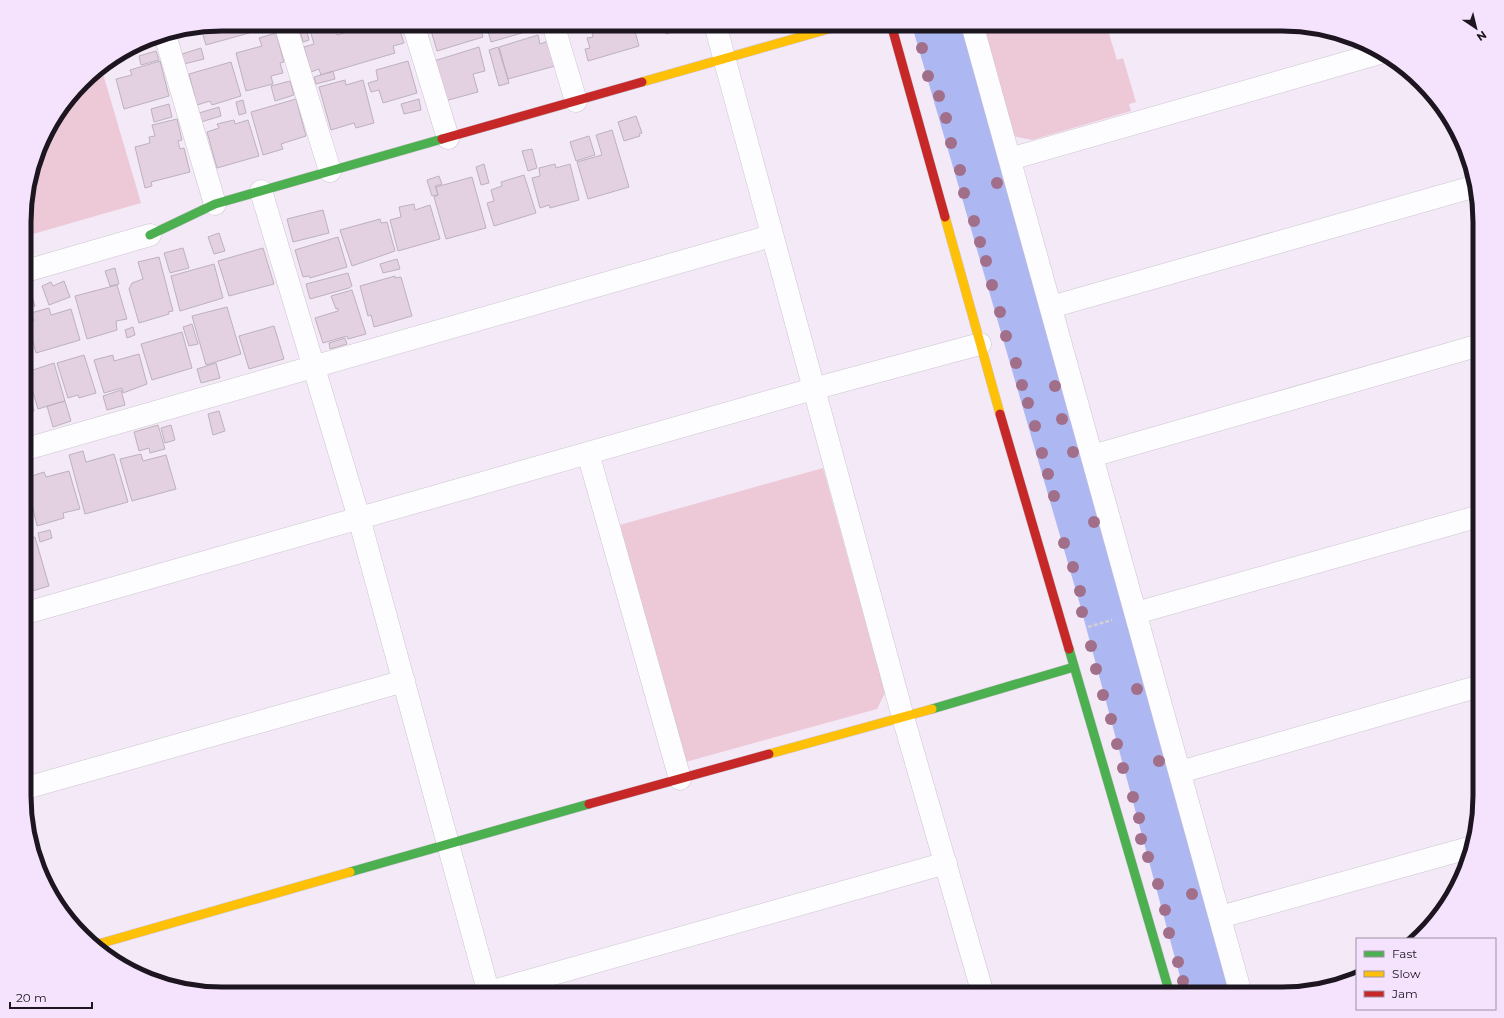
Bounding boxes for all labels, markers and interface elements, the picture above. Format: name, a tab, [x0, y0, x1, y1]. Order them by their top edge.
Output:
north arrow	[1456, 8, 1496, 48]
text: N	[1474, 28, 1489, 44]
legend	[1356, 938, 1496, 1010]
text: Fast	[1392, 946, 1417, 961]
text: Slow	[1392, 966, 1421, 981]
scale bar	[10, 984, 92, 1010]
text: Jam	[1391, 986, 1418, 1001]
text: 20 m	[16, 990, 47, 1005]

